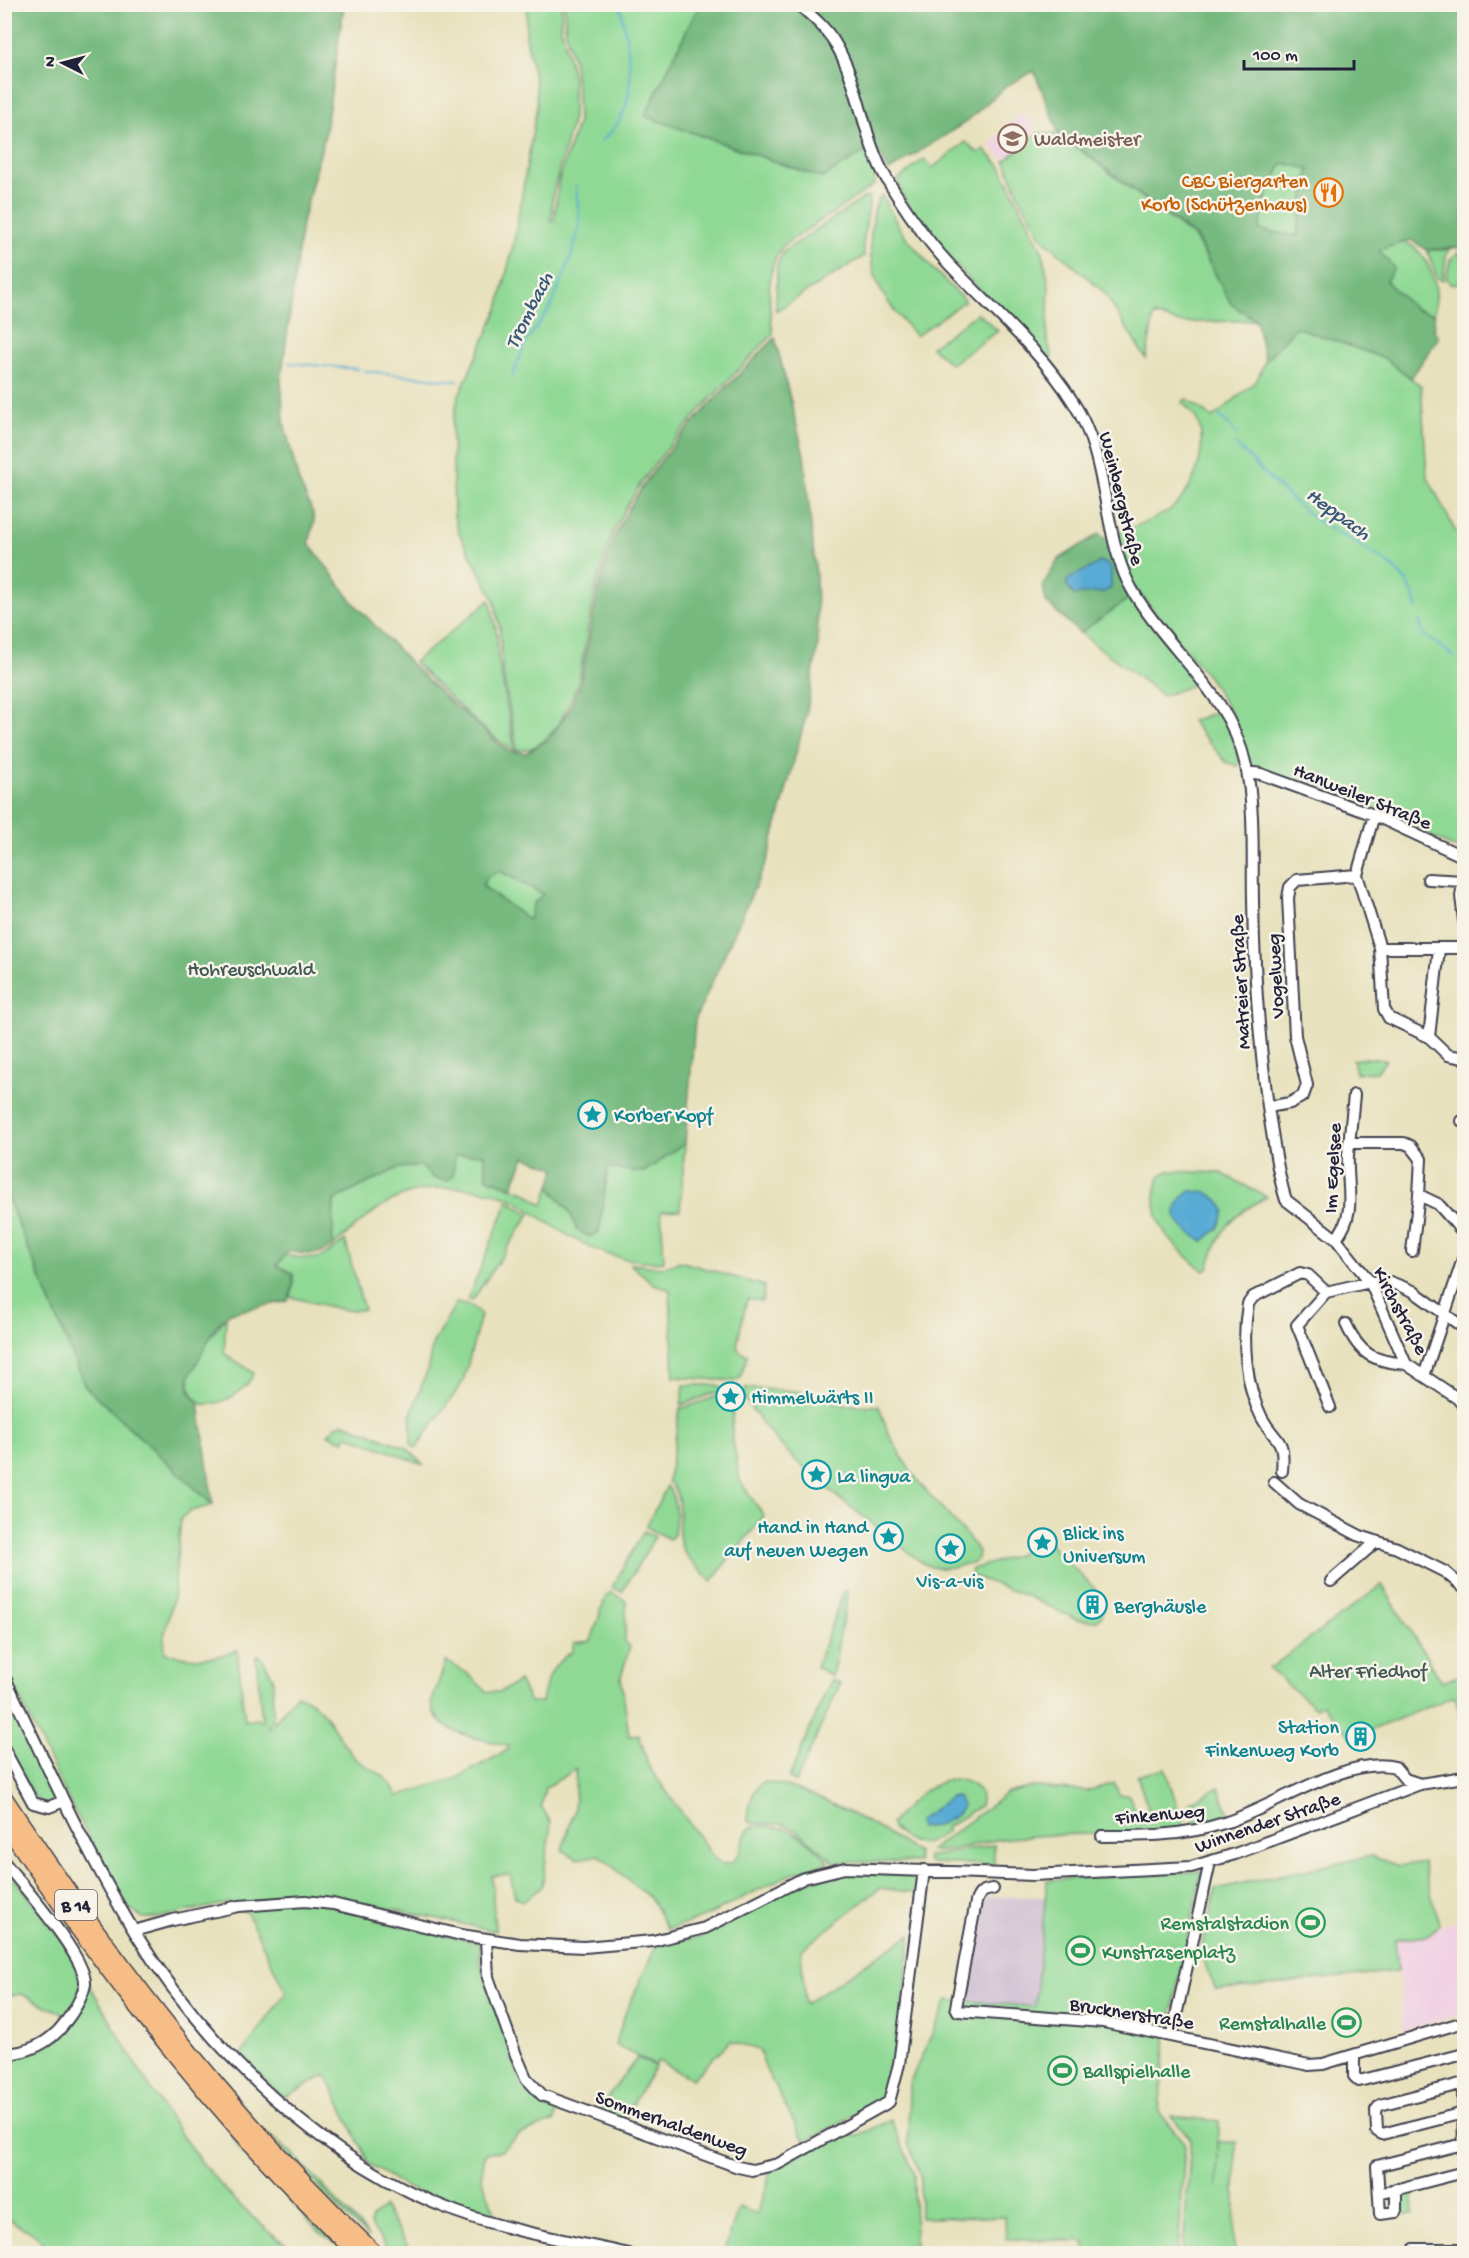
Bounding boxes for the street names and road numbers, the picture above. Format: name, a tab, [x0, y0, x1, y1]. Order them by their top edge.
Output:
street label: Weinbergstraße	[1092, 430, 1147, 569]
street label: Hanweiler Straße	[1289, 760, 1435, 837]
street label: Matreier Straße	[1227, 913, 1258, 1050]
street label: Vogelweg	[1264, 933, 1291, 1020]
street label: Im Egelsee	[1321, 1122, 1348, 1214]
street label: Kirchstraße	[1366, 1264, 1432, 1360]
street label: Winnender Straße	[1192, 1788, 1344, 1860]
street label: Finkenweg	[1113, 1801, 1206, 1832]
road number: B 14	[55, 1890, 97, 1920]
street label: Brucknerstraße	[1067, 1994, 1196, 2037]
street label: Sommerhaldenweg	[591, 2087, 750, 2164]

